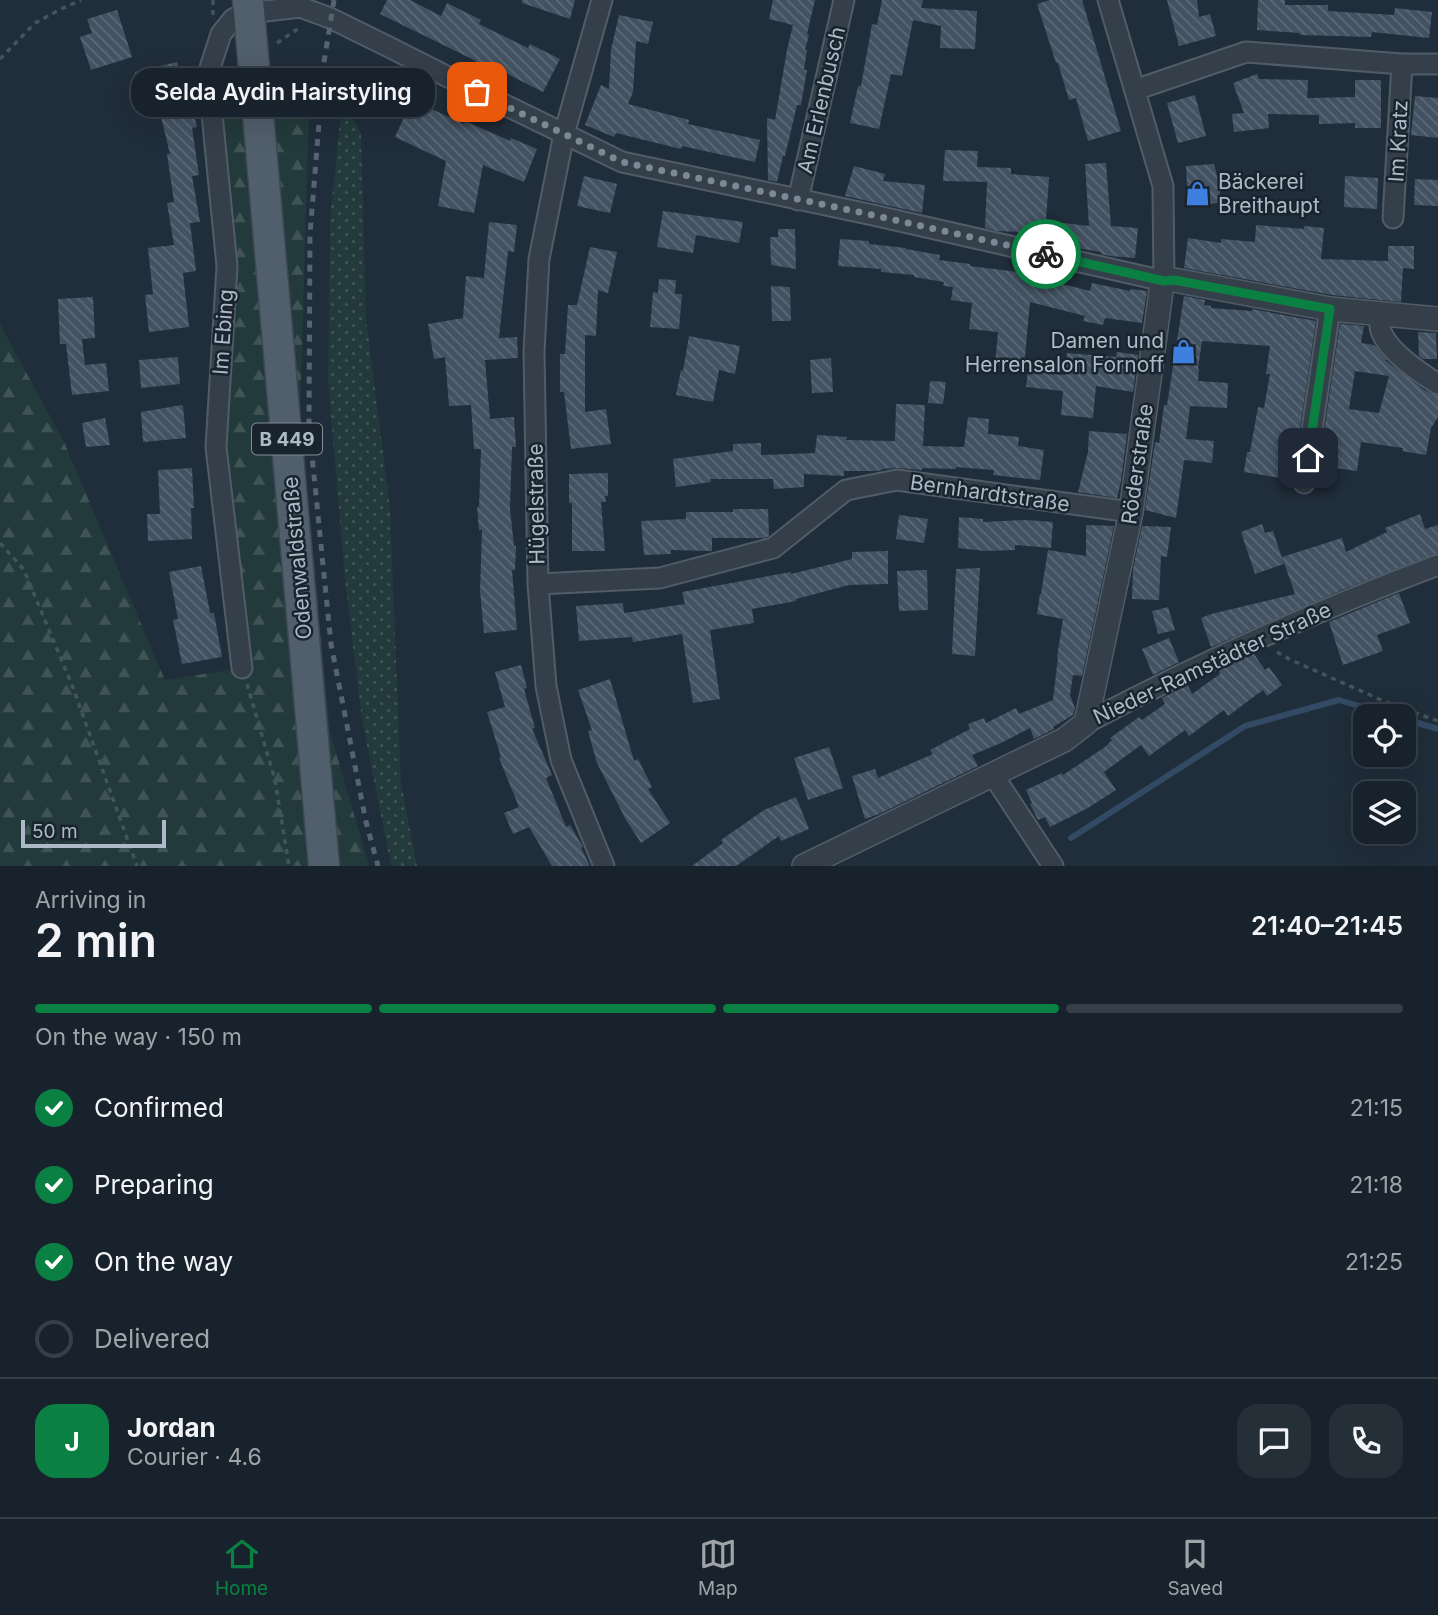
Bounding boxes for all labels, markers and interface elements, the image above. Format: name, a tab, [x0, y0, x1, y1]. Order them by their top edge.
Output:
street label: Am Erlenbusch	[792, 24, 850, 176]
pin	[447, 62, 507, 122]
callout: Selda Aydin Hairstyling	[130, 68, 435, 116]
icon: bag	[458, 73, 496, 111]
text: Selda Aydin Hairstyling	[154, 78, 412, 106]
street label: Im Kratz	[1383, 99, 1413, 183]
place label: Bäckerei Breithaupt	[1218, 169, 1320, 218]
shop icon: Bäckerei Breithaupt	[1184, 179, 1212, 207]
courier	[1011, 219, 1081, 289]
icon: bike	[1027, 235, 1065, 273]
street label: Im Ebing	[208, 288, 238, 376]
place label: Damen und Herrensalon Fornoff	[965, 328, 1164, 377]
shop icon: Damen und Herrensalon Fornoff	[1170, 338, 1198, 366]
street label: Röderstraße	[1116, 402, 1158, 526]
road number: B 449	[252, 424, 322, 454]
pin	[1278, 428, 1338, 488]
icon: home	[1289, 439, 1327, 477]
street label: Hügelstraße	[522, 443, 550, 565]
street label: Bernhardtstraße	[909, 469, 1071, 517]
street label: Odenwaldstraße	[277, 476, 317, 640]
street label: Nieder-Ramstädter Straße	[1089, 597, 1335, 729]
map controls	[1353, 704, 1416, 844]
button: locate	[1353, 704, 1416, 767]
button: layers	[1353, 781, 1416, 844]
scale bar	[21, 817, 166, 849]
text: 50 m	[32, 820, 78, 843]
text: Arriving in	[35, 886, 146, 914]
text: 21:40–21:45	[1251, 910, 1403, 941]
text: 2 min	[35, 912, 157, 968]
text: On the way · 150 m	[35, 1023, 242, 1051]
icon: check	[35, 1089, 73, 1127]
text: Confirmed	[94, 1092, 224, 1123]
text: 21:15	[1350, 1094, 1403, 1122]
icon: check	[35, 1166, 73, 1204]
text: Preparing	[94, 1169, 214, 1200]
text: 21:18	[1349, 1171, 1403, 1199]
icon: check	[35, 1243, 73, 1281]
text: On the way	[94, 1246, 233, 1277]
text: 21:25	[1345, 1248, 1403, 1276]
text: Delivered	[94, 1323, 210, 1354]
button: chat	[1237, 1404, 1311, 1478]
button: phone	[1329, 1404, 1403, 1478]
text: Jordan	[127, 1412, 216, 1443]
text: J	[64, 1426, 80, 1457]
text: Courier · 4.6	[127, 1443, 262, 1471]
tab: Home	[215, 1535, 268, 1600]
tab: Map	[698, 1535, 738, 1600]
tab: Saved	[1167, 1535, 1223, 1600]

